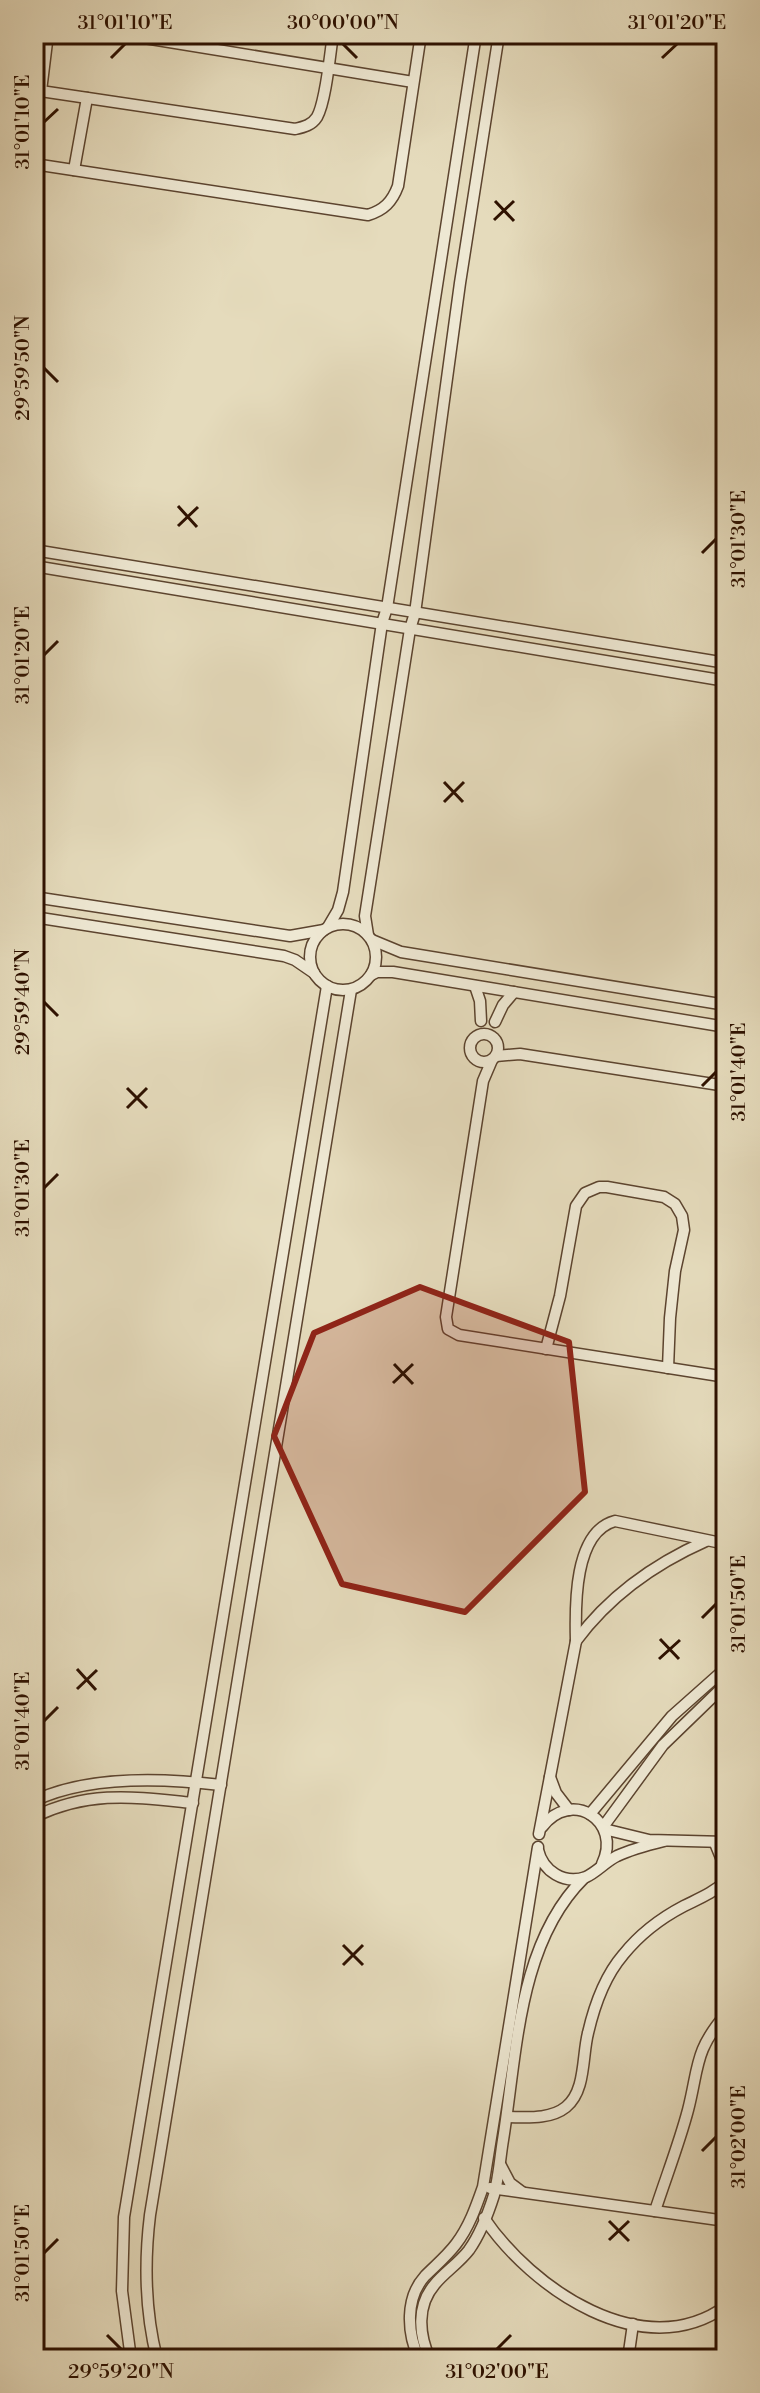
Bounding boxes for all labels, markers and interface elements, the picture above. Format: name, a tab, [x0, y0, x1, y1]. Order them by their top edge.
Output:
text: 31°01'10"E	[77, 11, 173, 36]
text: 30°00'00"N	[287, 11, 399, 36]
text: 31°01'20"E	[628, 11, 726, 36]
text: 31°01'10"E	[11, 74, 36, 170]
text: 29°59'50"N	[11, 315, 36, 421]
text: 31°01'30"E	[727, 490, 752, 588]
text: 31°01'20"E	[11, 606, 36, 704]
text: 29°59'40"N	[11, 949, 36, 1055]
text: 31°01'40"E	[727, 1022, 752, 1122]
text: 31°01'30"E	[11, 1139, 36, 1237]
text: 31°01'50"E	[727, 1555, 752, 1653]
text: 31°01'40"E	[11, 1671, 36, 1771]
text: 31°02'00"E	[727, 2085, 752, 2189]
text: 31°01'50"E	[11, 2204, 36, 2302]
text: 29°59'20"N	[68, 2360, 174, 2385]
text: 31°02'00"E	[445, 2360, 549, 2385]

